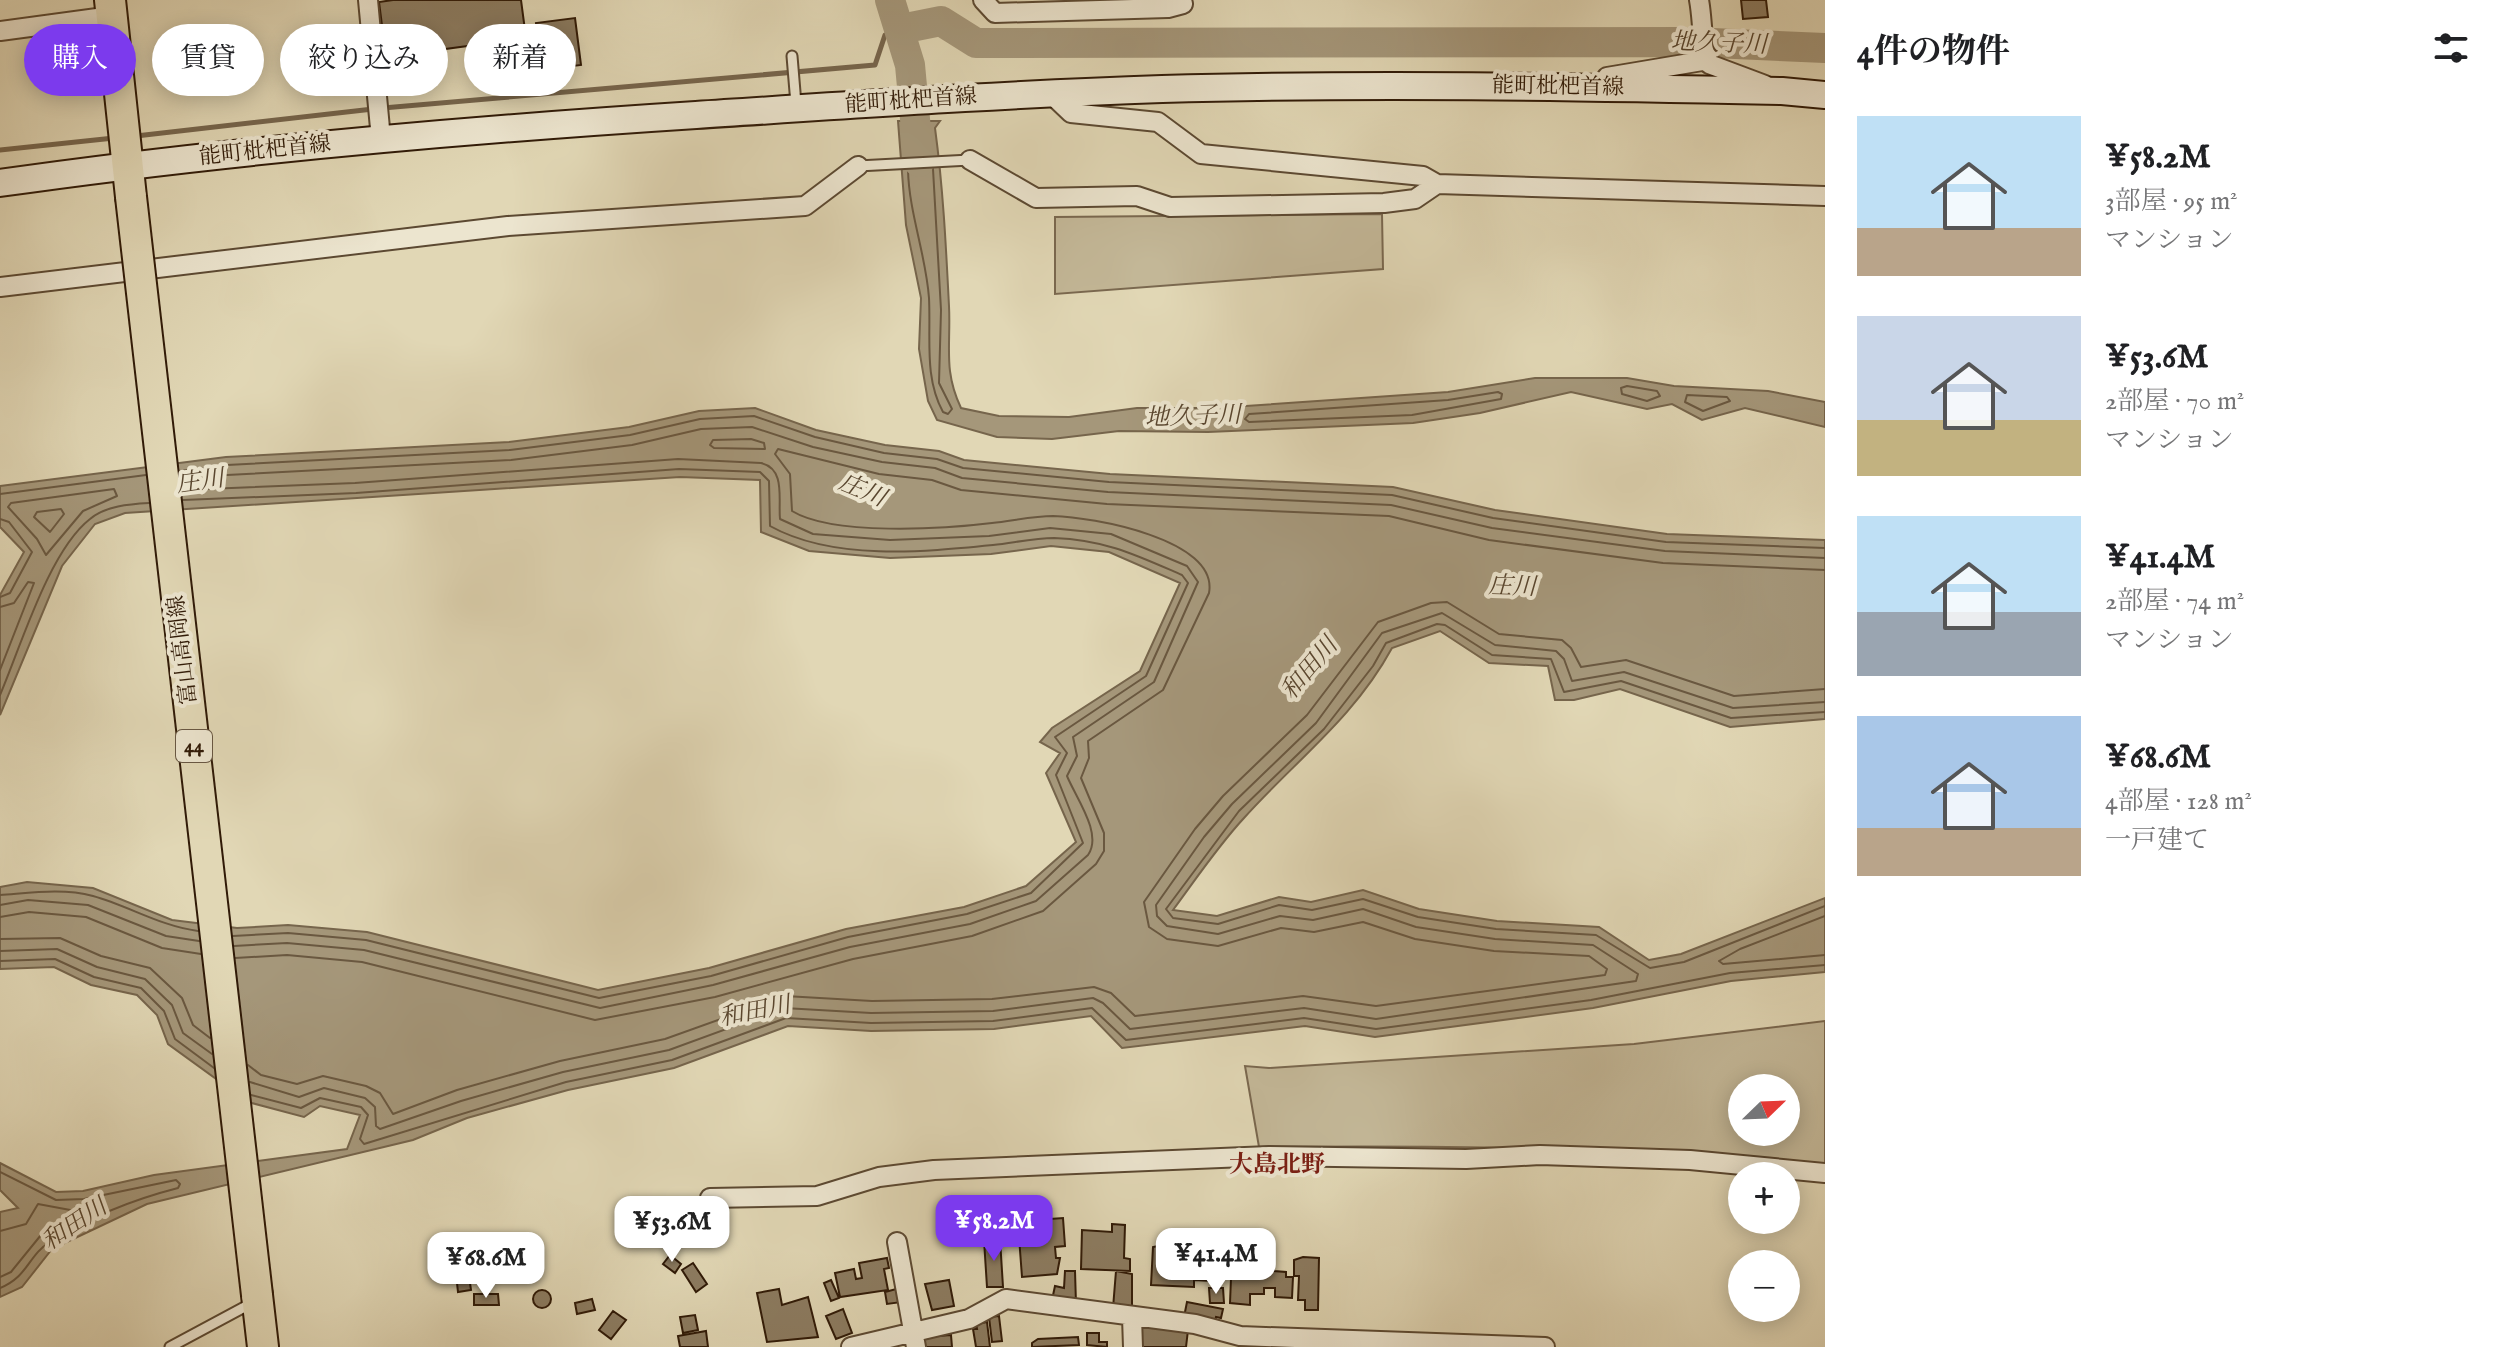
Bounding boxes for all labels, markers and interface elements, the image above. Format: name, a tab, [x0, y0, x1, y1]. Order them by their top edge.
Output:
chip: 購入	[24, 24, 136, 96]
chip: 賃貸	[152, 24, 264, 96]
chip: 絞り込み	[280, 24, 448, 96]
chip: 新着	[464, 24, 576, 96]
icon: filters	[2429, 26, 2473, 70]
water label: 地久子川	[1670, 27, 1771, 61]
text: 4件の物件	[1857, 31, 2010, 74]
street label: 能町枇杷首線	[1492, 72, 1624, 102]
street label: 能町枇杷首線	[844, 82, 978, 120]
street label: 能町枇杷首線	[198, 130, 332, 172]
text: ¥58.2M	[2105, 136, 2211, 179]
icon: home	[1921, 148, 2017, 244]
text: 3部屋 · 95 m²	[2105, 185, 2238, 218]
text: マンション	[2105, 224, 2234, 257]
text: ¥53.6M	[2105, 336, 2208, 379]
icon: home	[1921, 348, 2017, 444]
text: 2部屋 · 70 m²	[2105, 385, 2244, 418]
water label: 地久子川	[1144, 400, 1245, 434]
text: マンション	[2105, 424, 2234, 457]
water label: 庄川	[174, 463, 229, 501]
water label: 庄川	[834, 467, 893, 516]
text: ¥41.4M	[2105, 536, 2215, 579]
icon: home	[1921, 548, 2017, 644]
water label: 庄川	[1487, 571, 1540, 603]
text: 2部屋 · 74 m²	[2105, 585, 2244, 618]
street label: 富山高岡線	[162, 594, 204, 706]
text: マンション	[2105, 624, 2234, 657]
water label: 和田川	[1275, 629, 1347, 707]
road number: 44	[176, 730, 212, 762]
text: ¥68.6M	[2105, 736, 2211, 779]
icon: home	[1921, 748, 2017, 844]
text: 4部屋 · 128 m²	[2105, 785, 2252, 818]
text: 一戸建て	[2105, 824, 2209, 857]
water label: 和田川	[717, 989, 796, 1034]
north arrow	[1728, 1074, 1800, 1146]
map controls	[1728, 1074, 1800, 1322]
district label: 大島北野	[1229, 1150, 1325, 1181]
button: +	[1728, 1162, 1800, 1234]
water label: 和田川	[36, 1190, 116, 1258]
pin: ¥58.2M	[929, 1195, 1059, 1263]
pin: ¥53.6M	[607, 1196, 737, 1264]
text: ¥58.2M	[954, 1204, 1034, 1237]
text: ¥53.6M	[632, 1205, 712, 1238]
pin: ¥41.4M	[1151, 1228, 1281, 1296]
pin: ¥68.6M	[421, 1232, 551, 1300]
text: ¥41.4M	[1174, 1237, 1258, 1270]
text: ¥68.6M	[445, 1241, 527, 1274]
button: −	[1728, 1250, 1800, 1322]

